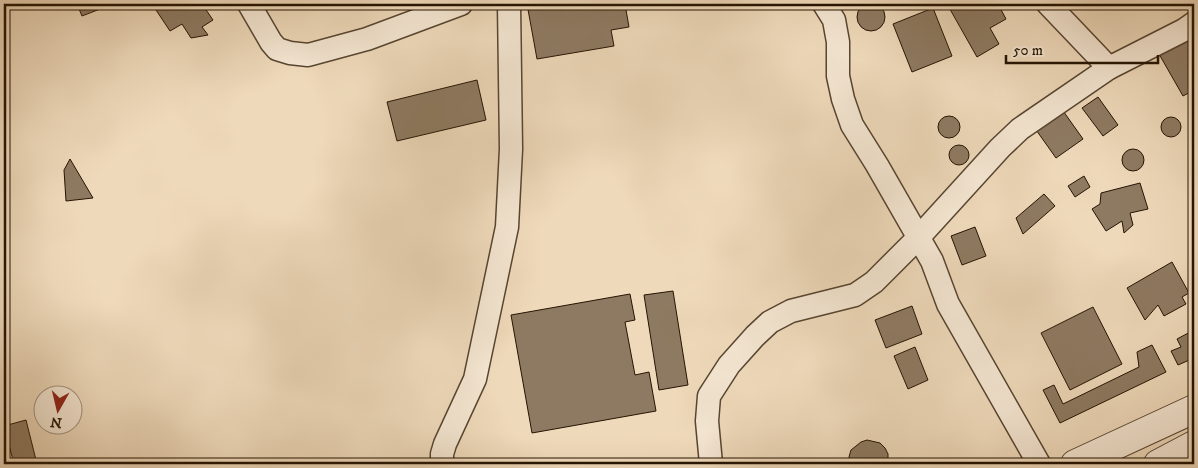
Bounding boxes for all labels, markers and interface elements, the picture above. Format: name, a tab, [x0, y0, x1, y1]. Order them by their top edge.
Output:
scale bar	[1006, 32, 1158, 64]
text: 50 m	[1013, 41, 1043, 60]
north arrow	[32, 386, 82, 436]
text: N	[49, 412, 63, 432]

